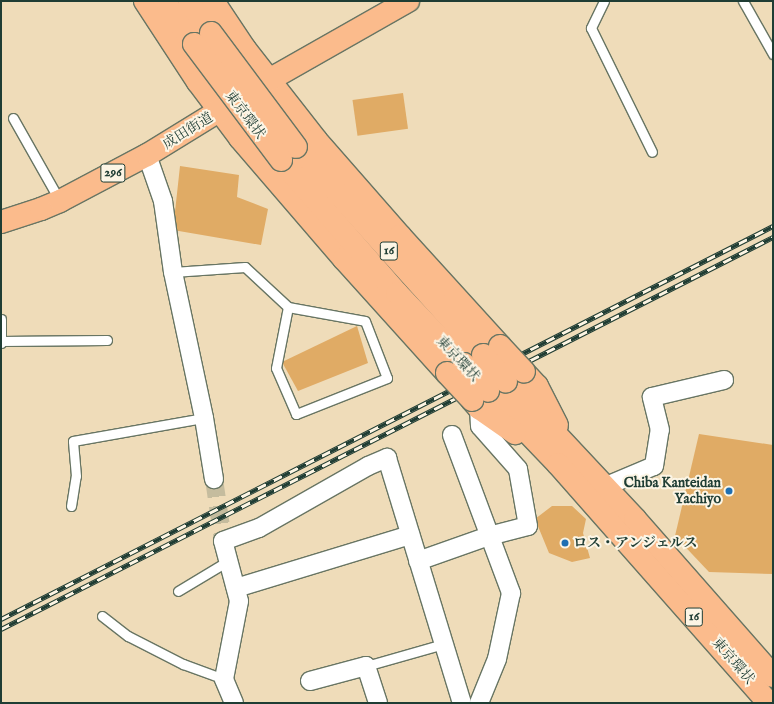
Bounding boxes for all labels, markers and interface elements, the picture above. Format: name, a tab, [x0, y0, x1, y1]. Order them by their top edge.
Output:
street label: 東京環状	[221, 88, 269, 142]
street label: 成田街道	[160, 109, 216, 153]
road number: 296	[100, 162, 126, 184]
road number: 16	[379, 240, 399, 262]
street label: 東京環状	[433, 333, 483, 385]
place label: Chiba Kanteidan Yachiyo	[624, 475, 721, 508]
marker: Chiba Kanteidan Yachiyo	[724, 486, 734, 496]
place label: ロス・アンジェルス	[573, 535, 699, 551]
marker: ロス・アンジェルス	[560, 538, 570, 548]
road number: 16	[684, 606, 704, 628]
street label: 東京環状	[708, 634, 758, 688]

